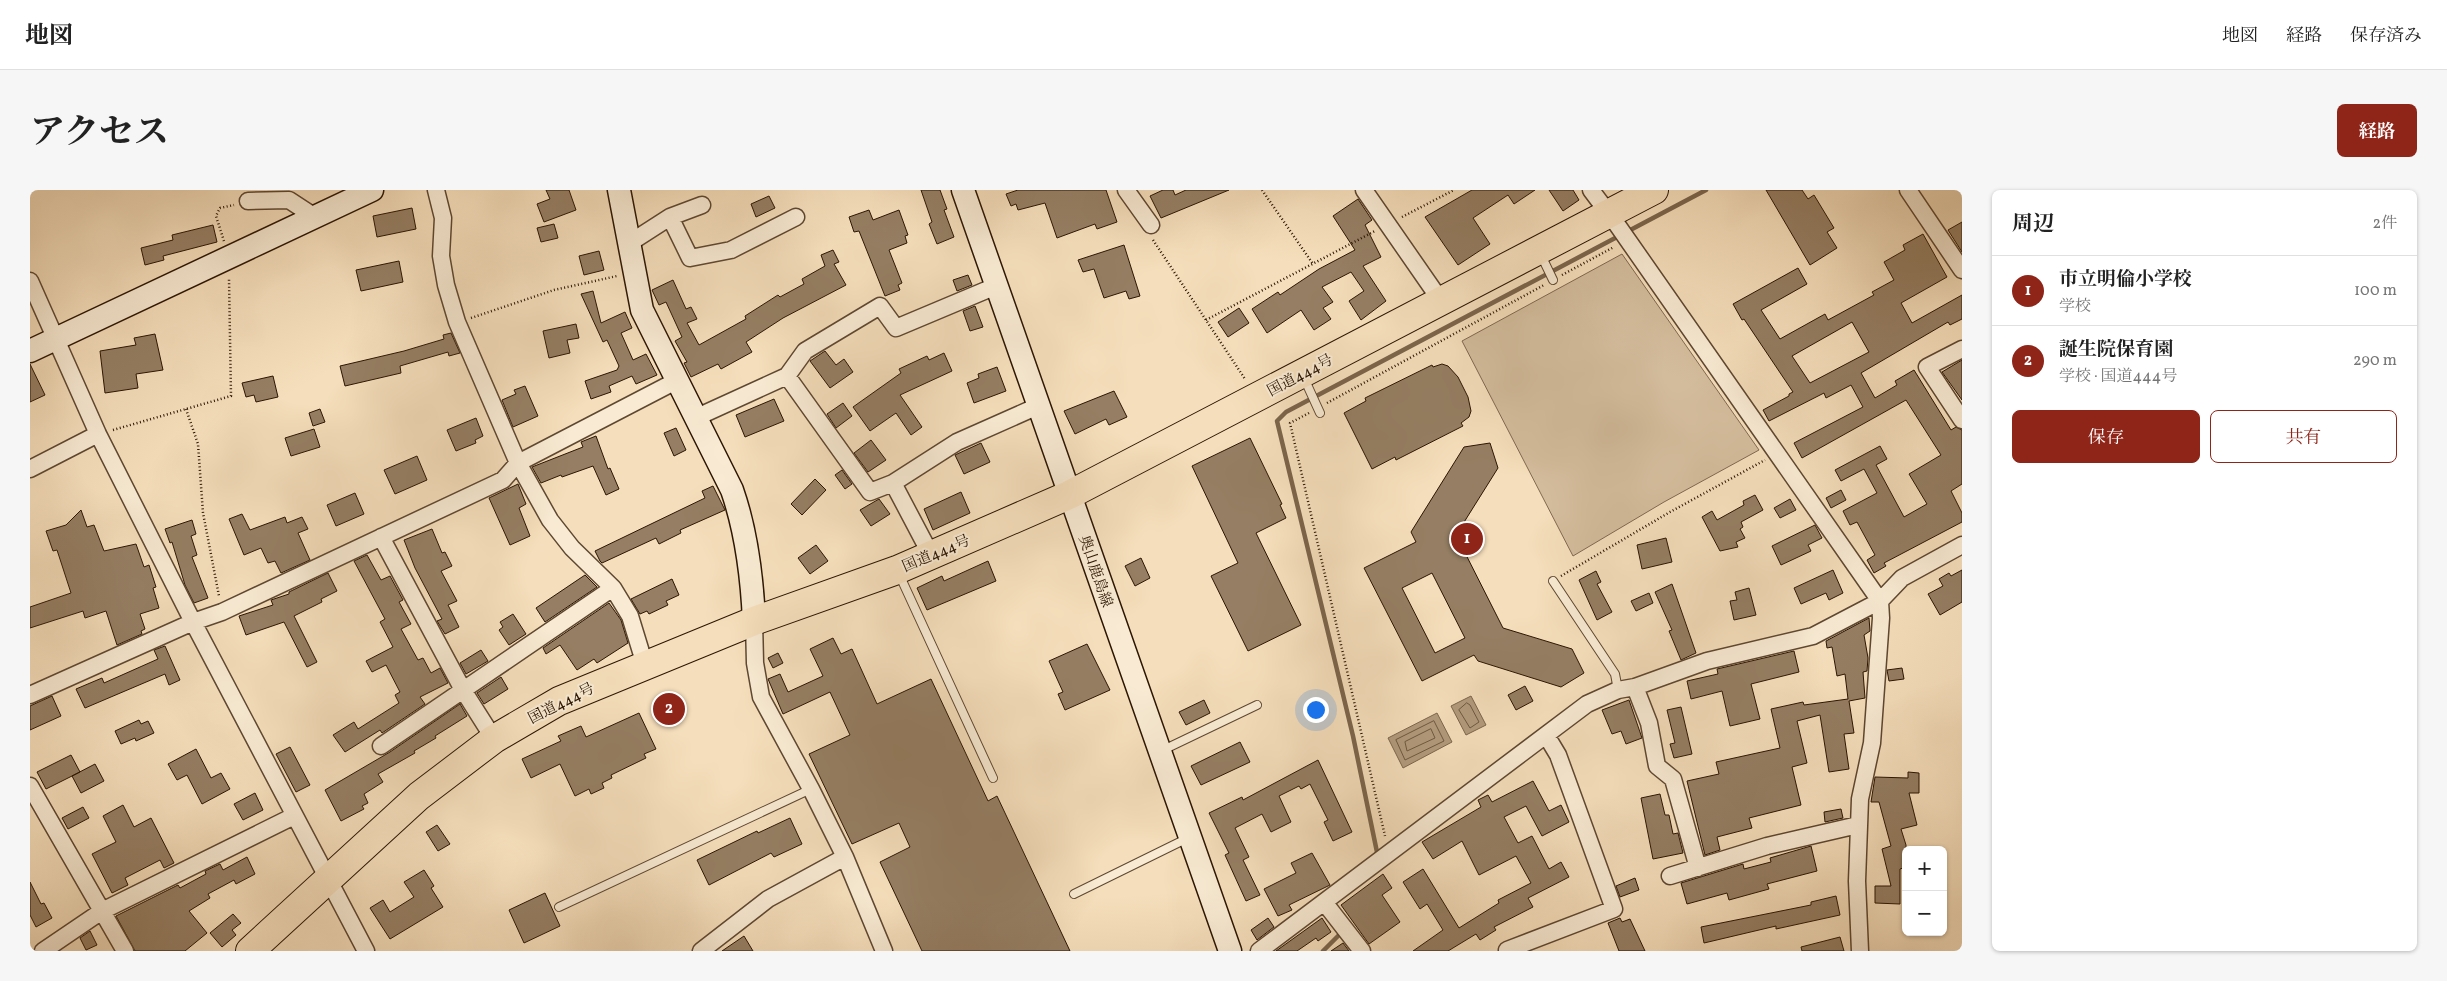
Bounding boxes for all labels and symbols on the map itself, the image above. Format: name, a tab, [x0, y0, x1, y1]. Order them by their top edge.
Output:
street label: 国道444号	[1264, 350, 1337, 402]
pin: 1	[1451, 520, 1483, 558]
street label: 国道444号	[899, 531, 974, 578]
street label: 奥山鹿島線	[1072, 533, 1117, 610]
street label: 国道444号	[525, 679, 598, 730]
pin: 2	[653, 690, 685, 728]
your location	[1303, 697, 1329, 723]

